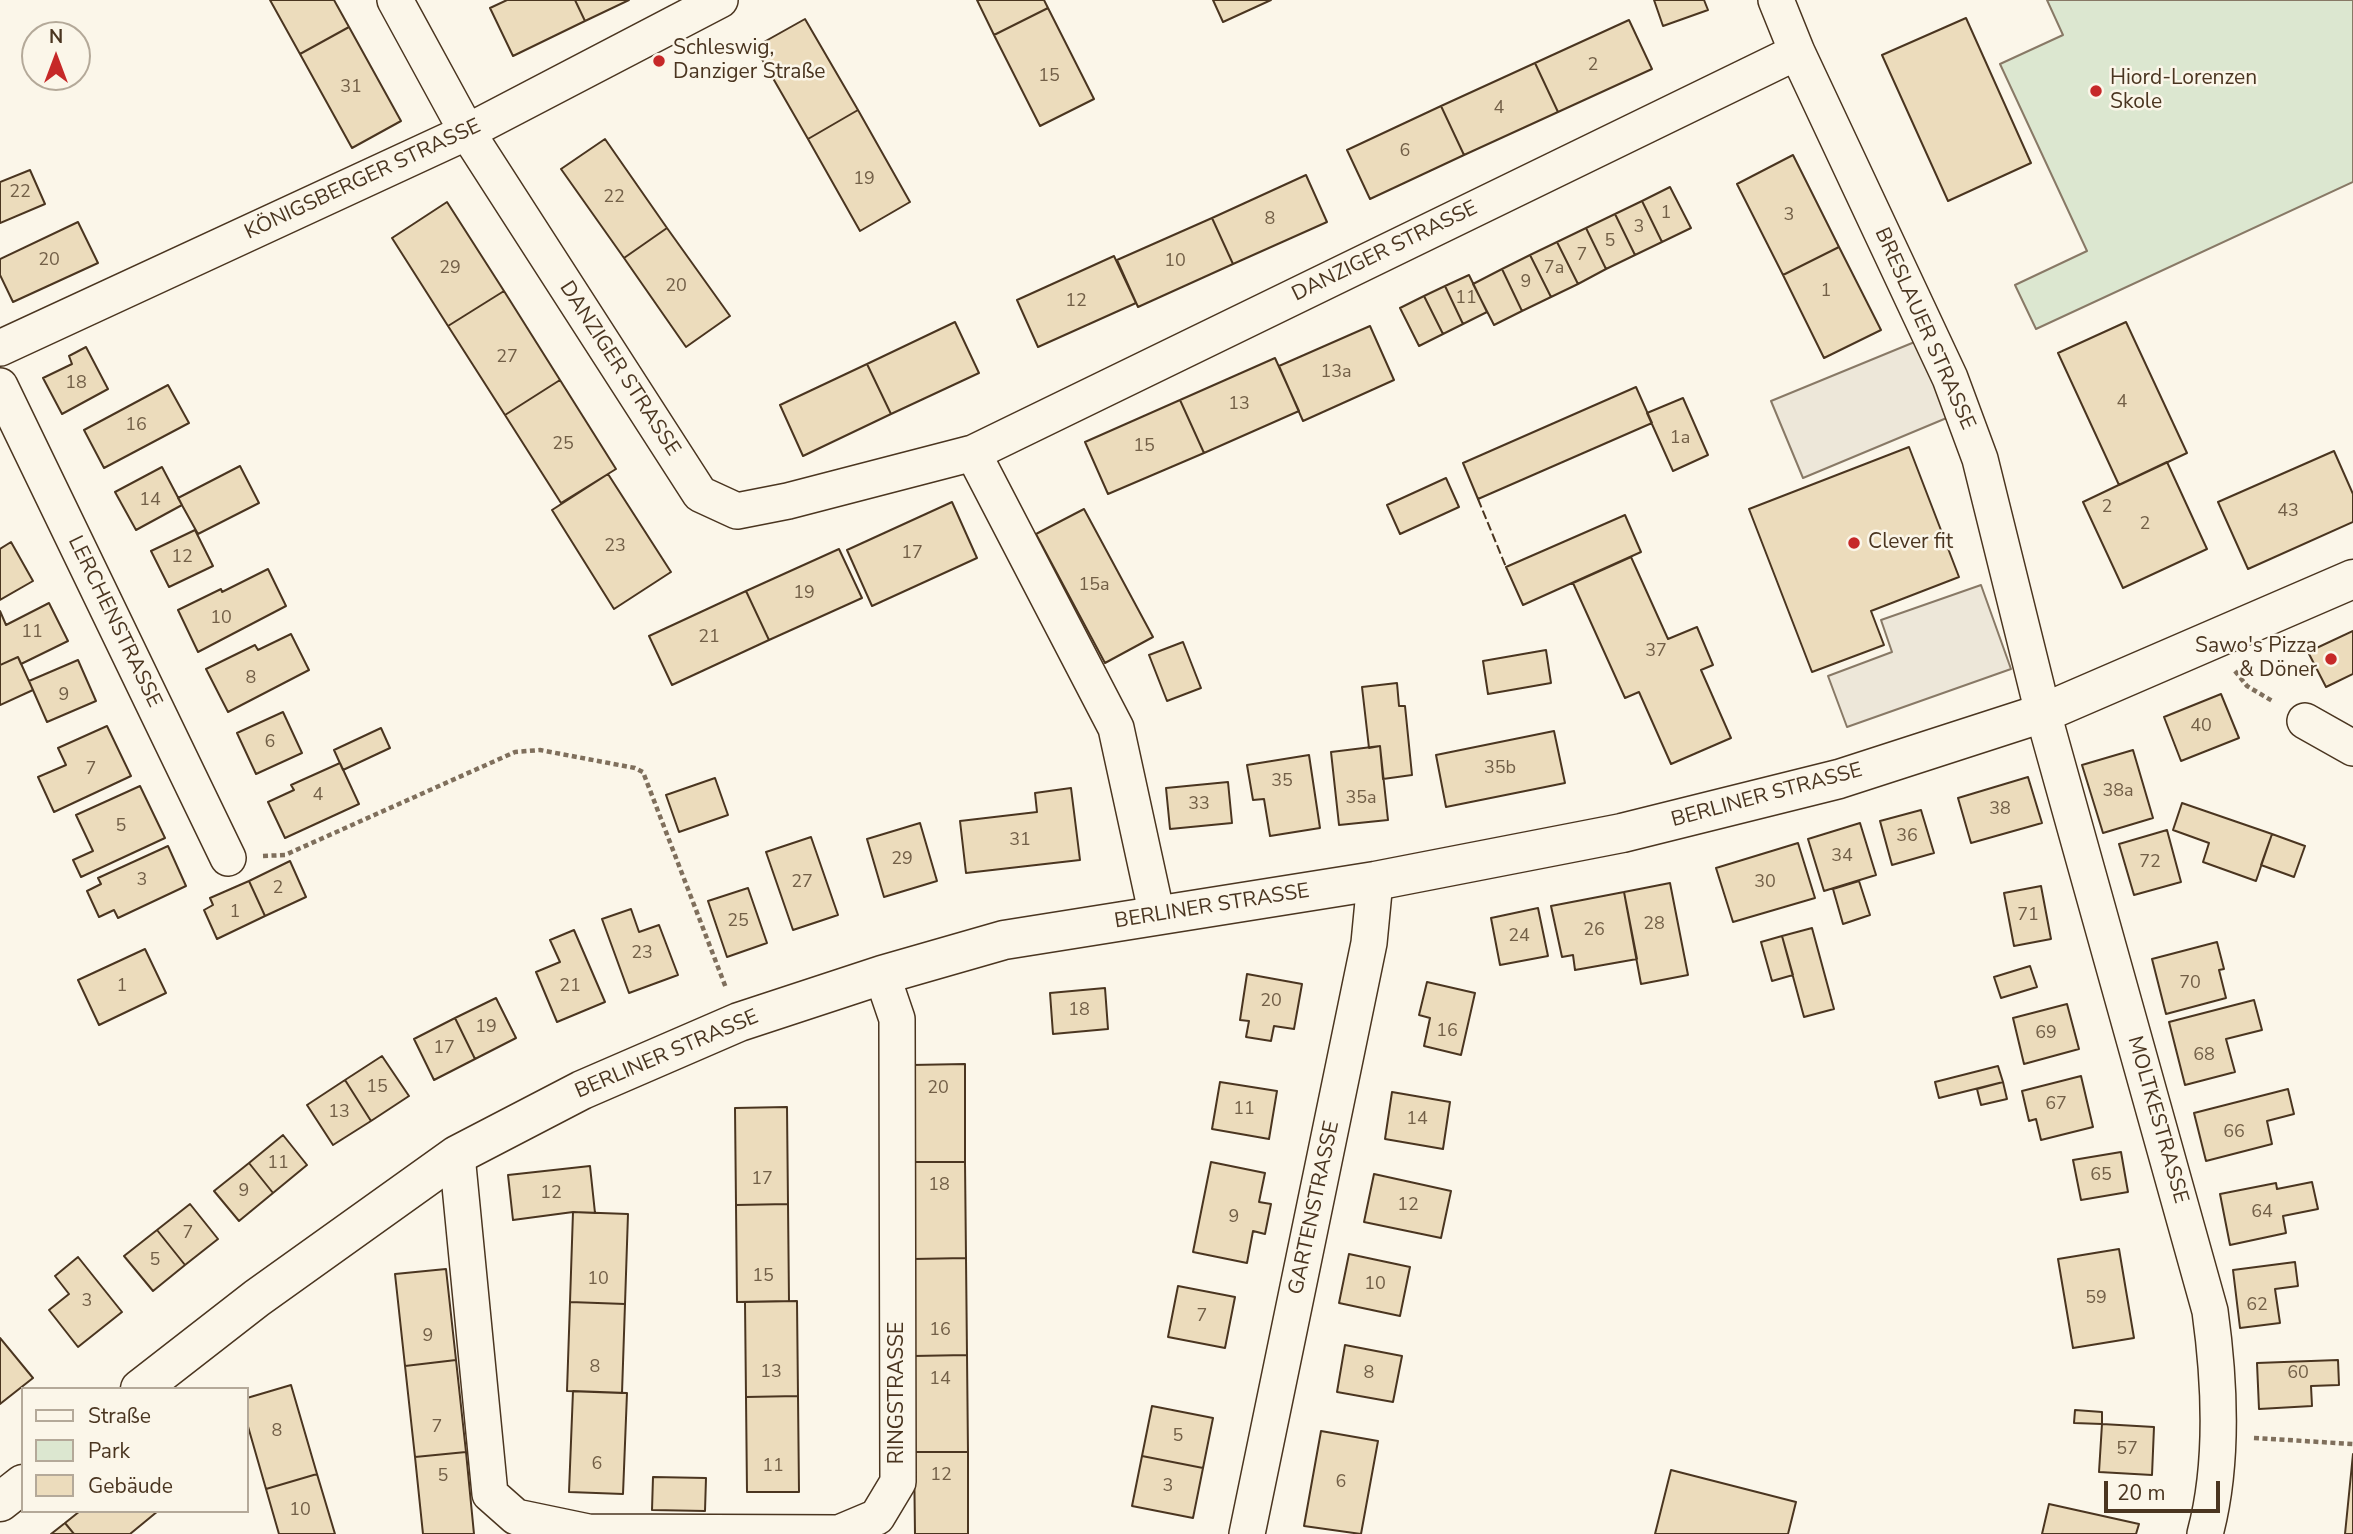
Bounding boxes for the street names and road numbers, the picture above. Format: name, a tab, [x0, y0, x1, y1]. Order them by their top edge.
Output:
street label: KÖNIGSBERGER STRASSE	[241, 114, 485, 246]
street label: DANZIGER STRASSE	[1288, 196, 1482, 308]
street label: BRESLAUER STRASSE	[1868, 224, 1980, 434]
street label: DANZIGER STRASSE	[553, 277, 685, 461]
street label: LERCHENSTRASSE	[62, 532, 166, 712]
street label: BERLINER STRASSE	[1669, 758, 1865, 834]
street label: BERLINER STRASSE	[1113, 879, 1311, 935]
street label: BERLINER STRASSE	[572, 1005, 762, 1105]
street label: MOLTKESTRASSE	[2121, 1033, 2193, 1207]
street label: GARTENSTRASSE	[1284, 1119, 1346, 1297]
street label: RINGSTRASSE	[885, 1322, 911, 1464]

